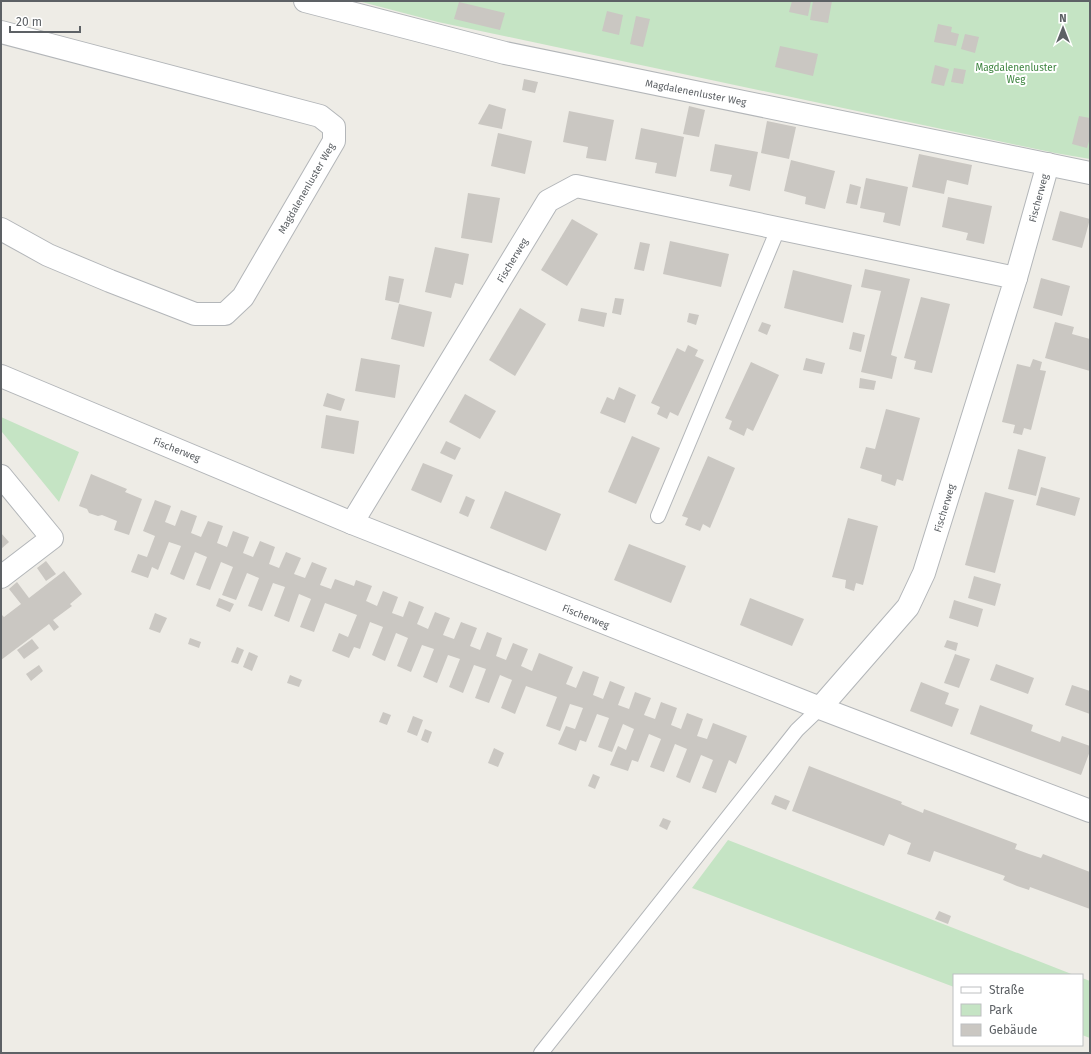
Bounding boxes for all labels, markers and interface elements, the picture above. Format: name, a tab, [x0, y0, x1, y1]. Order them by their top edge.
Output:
scale bar	[10, 8, 80, 34]
north arrow	[1043, 8, 1083, 48]
text: N	[1059, 12, 1067, 25]
text: 20 m	[16, 15, 42, 29]
park label: Magdalenenluster Weg	[975, 62, 1057, 86]
street label: Magdalenenluster Weg	[644, 77, 748, 109]
street label: Magdalenenluster Weg	[276, 140, 338, 236]
street label: Fischerweg	[1027, 172, 1051, 224]
street label: Fischerweg	[495, 235, 531, 285]
street label: Fischerweg	[151, 435, 203, 465]
street label: Fischerweg	[932, 482, 958, 534]
street label: Fischerweg	[560, 602, 612, 632]
legend	[953, 974, 1083, 1046]
text: Straße	[989, 983, 1024, 997]
text: Park	[989, 1003, 1013, 1017]
text: Gebäude	[989, 1023, 1037, 1037]

